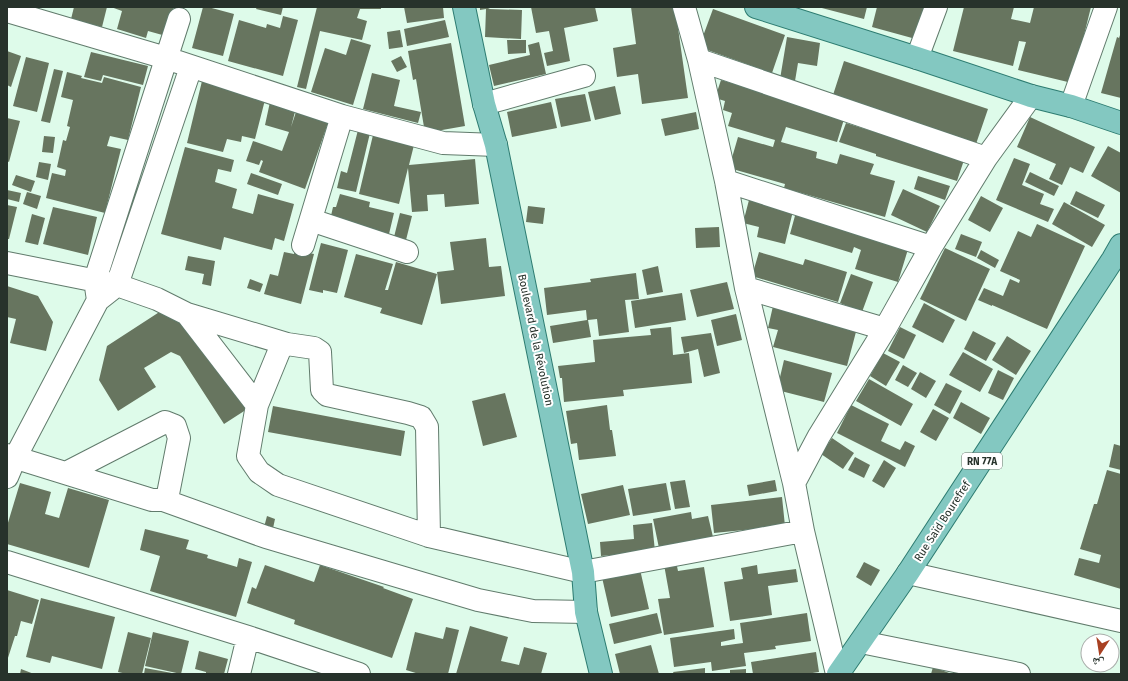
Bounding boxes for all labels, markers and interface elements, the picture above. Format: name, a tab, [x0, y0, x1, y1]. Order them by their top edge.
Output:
street label: Boulevard de la Révolution	[515, 273, 556, 407]
road number: RN 77A	[962, 453, 1002, 469]
street label: Rue Saïd Bourefref	[912, 478, 974, 564]
north arrow	[1080, 633, 1120, 673]
text: ش	[1091, 654, 1105, 670]

